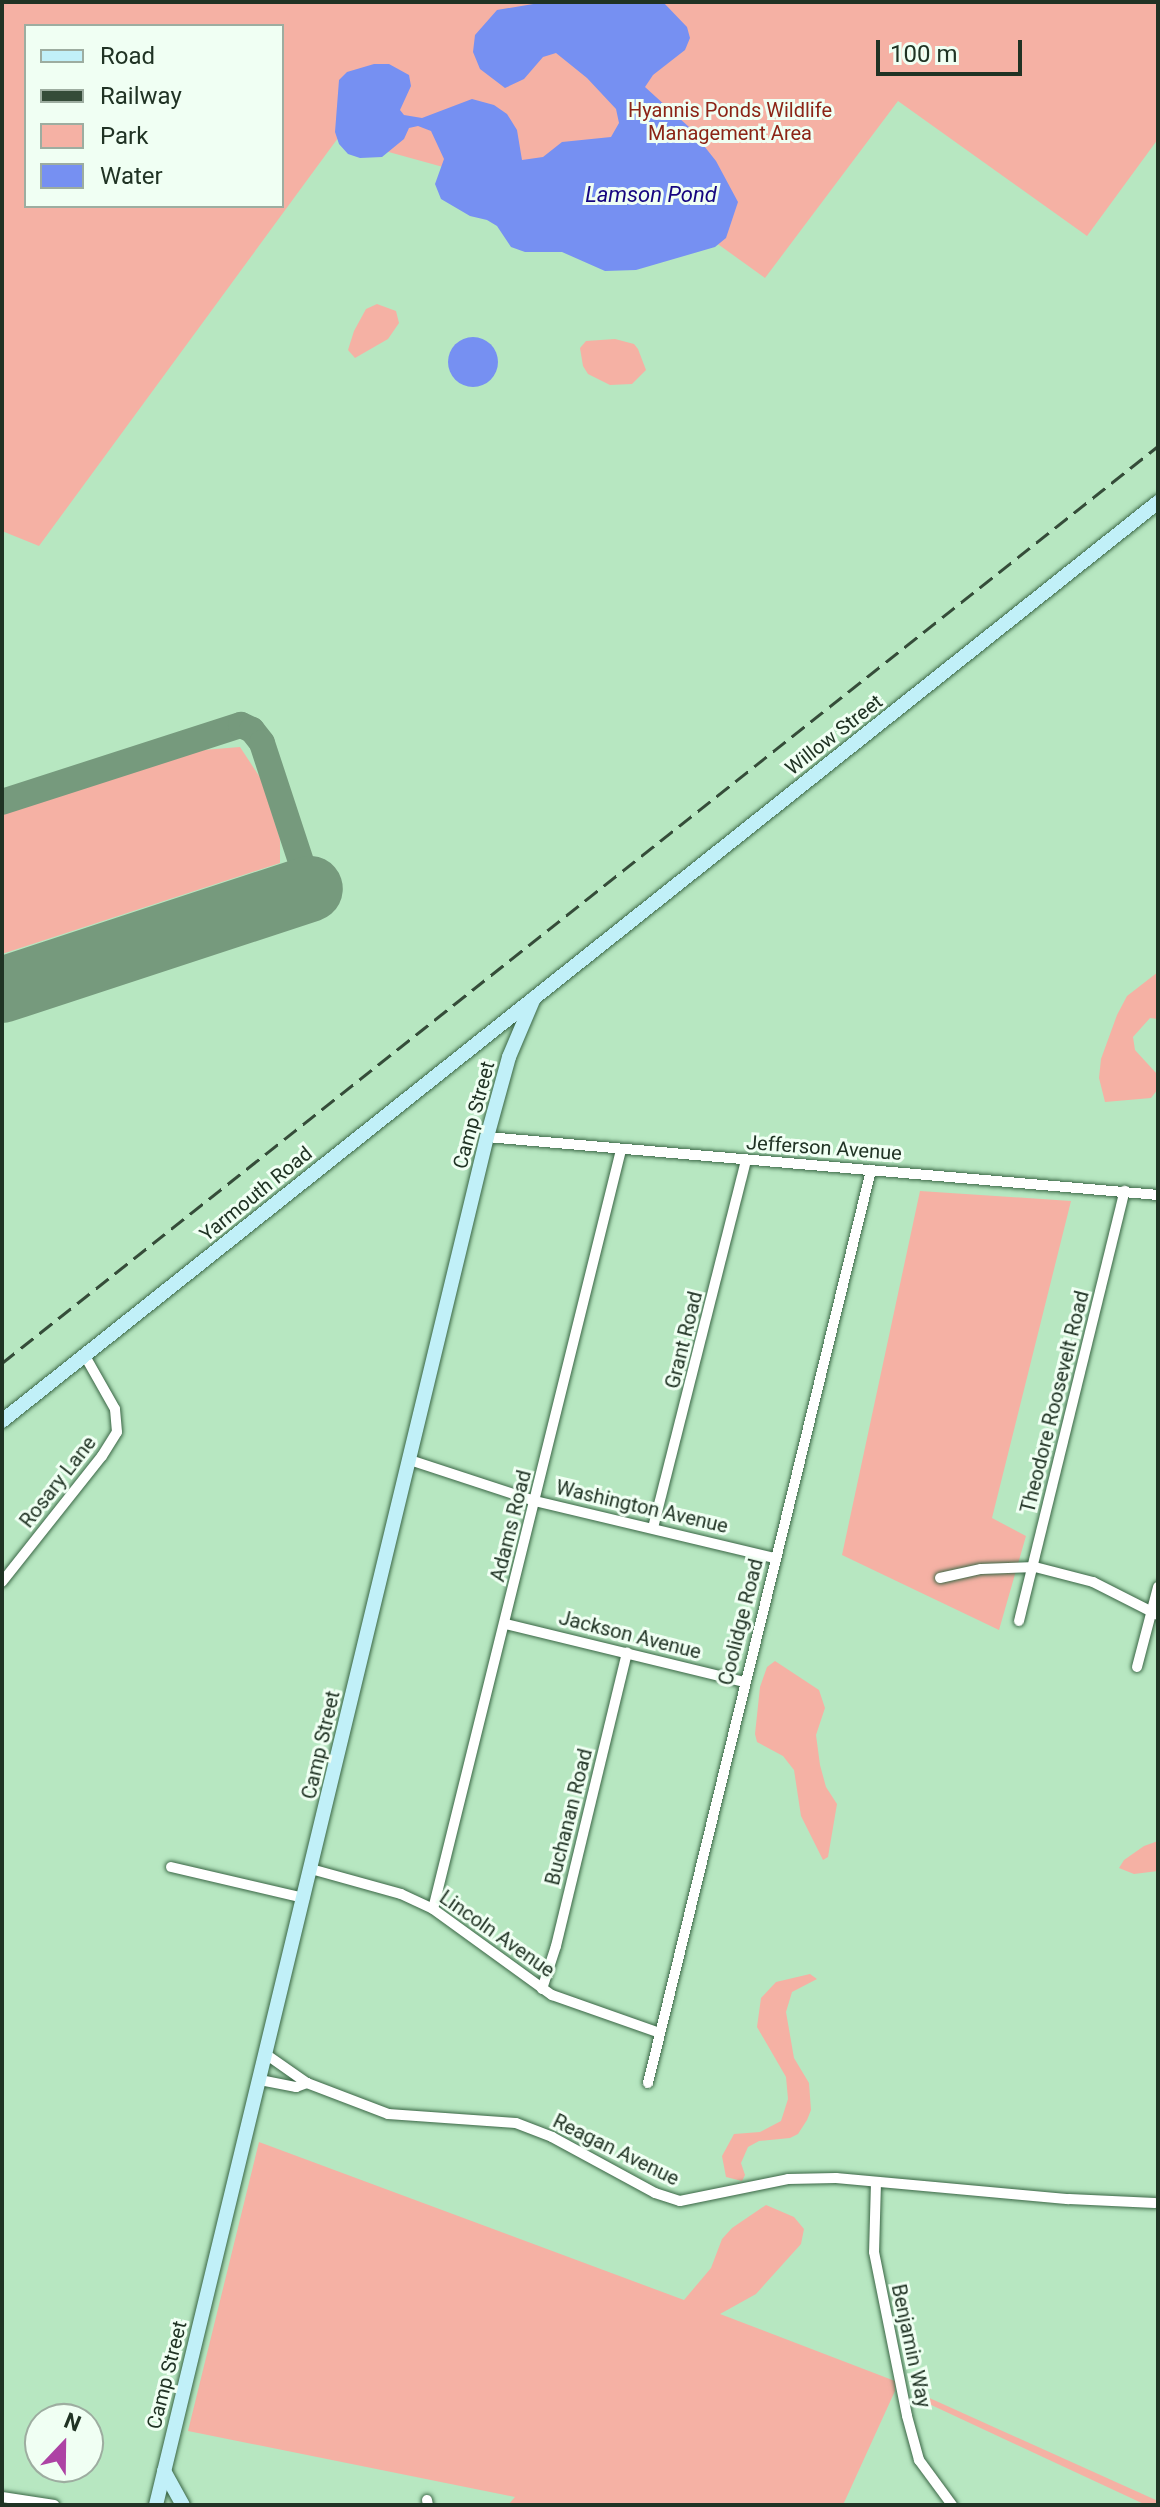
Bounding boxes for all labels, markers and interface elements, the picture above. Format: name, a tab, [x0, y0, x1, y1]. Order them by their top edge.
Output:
legend	[24, 24, 284, 208]
scale bar	[880, 24, 1026, 74]
text: 100 m	[890, 40, 957, 68]
text: Road	[100, 42, 155, 70]
text: Railway	[100, 82, 182, 110]
park label: Hyannis Ponds Wildlife Management Area	[628, 98, 832, 145]
text: Park	[100, 122, 148, 150]
text: Water	[100, 162, 163, 190]
water label: Lamson Pond	[585, 182, 717, 208]
street label: Willow Street	[781, 690, 887, 780]
street label: Camp Street	[448, 1059, 500, 1171]
street label: Jefferson Avenue	[745, 1131, 903, 1165]
street label: Yarmouth Road	[195, 1141, 317, 1247]
street label: Theodore Roosevelt Road	[1016, 1288, 1094, 1516]
street label: Grant Road	[660, 1289, 708, 1391]
street label: Rosary Lane	[15, 1431, 101, 1533]
street label: Adams Road	[486, 1468, 536, 1584]
street label: Washington Avenue	[554, 1476, 730, 1538]
street label: Coolidge Road	[714, 1556, 768, 1688]
street label: Jackson Avenue	[556, 1606, 704, 1664]
street label: Camp Street	[297, 1689, 345, 1801]
street label: Buchanan Road	[540, 1746, 598, 1888]
street label: Lincoln Avenue	[435, 1886, 559, 1982]
street label: Reagan Avenue	[549, 2109, 683, 2191]
street label: Benjamin Way	[886, 2282, 936, 2410]
street label: Camp Street	[142, 2319, 192, 2431]
north arrow	[24, 2403, 104, 2483]
text: N	[61, 2408, 84, 2437]

